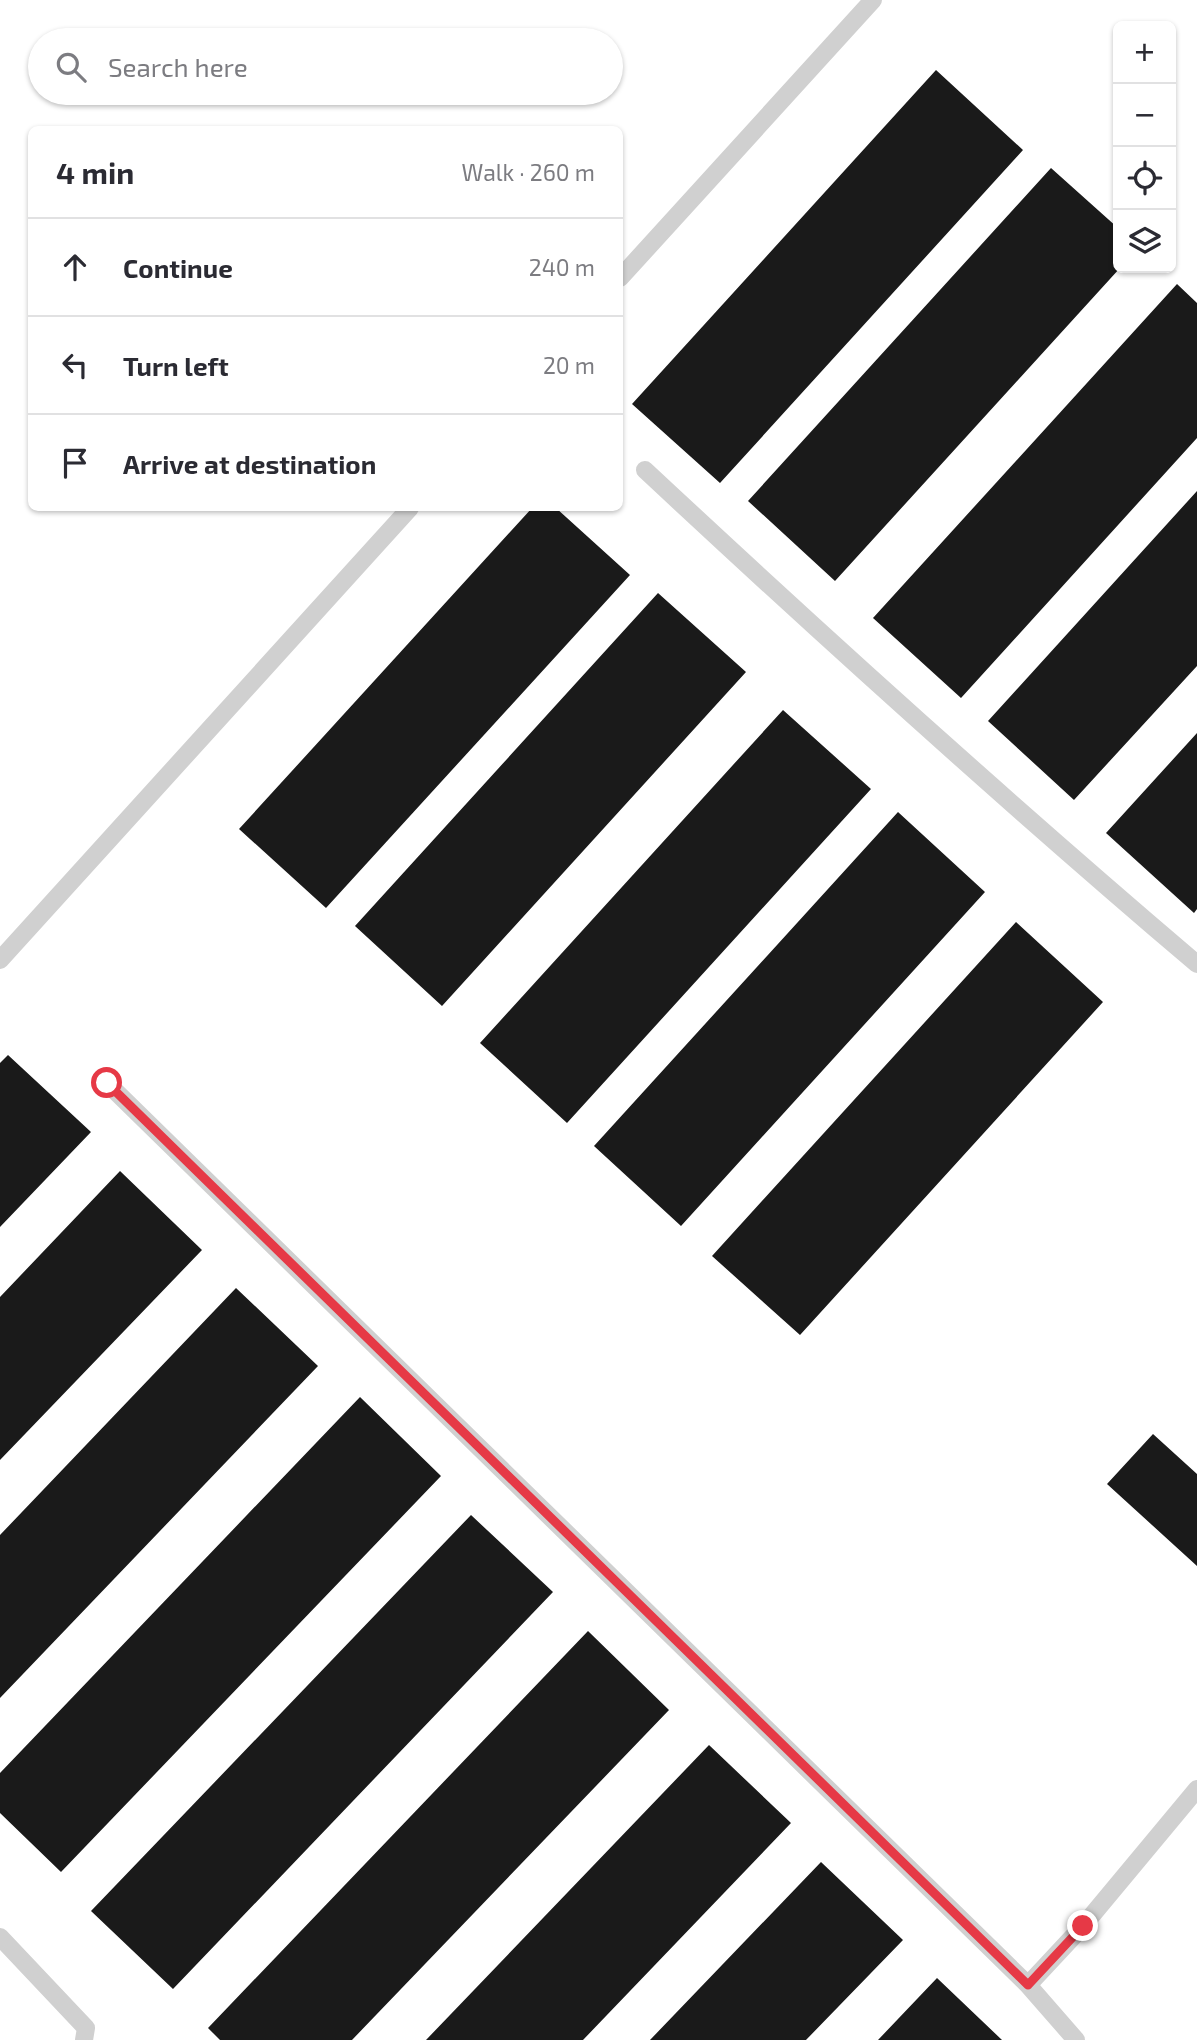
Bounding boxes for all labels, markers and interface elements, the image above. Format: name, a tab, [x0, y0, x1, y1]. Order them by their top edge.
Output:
map controls	[1113, 21, 1176, 273]
button: +	[1113, 21, 1176, 84]
search box	[28, 28, 623, 105]
icon: search	[52, 48, 90, 86]
text: Search here	[108, 51, 248, 82]
button: −	[1113, 84, 1176, 147]
button: locate	[1113, 147, 1176, 210]
text: 4 min	[56, 154, 134, 190]
text: Walk · 260 m	[462, 158, 595, 186]
button: layers	[1113, 210, 1176, 273]
icon: ahead	[56, 248, 94, 286]
text: Continue	[123, 252, 233, 283]
text: 240 m	[529, 253, 595, 281]
icon: left	[56, 346, 94, 384]
text: Turn left	[123, 350, 229, 381]
text: 20 m	[543, 351, 595, 379]
icon: arrive	[56, 444, 94, 482]
text: Arrive at destination	[123, 448, 376, 479]
route start	[91, 1067, 122, 1098]
route end	[1067, 1910, 1098, 1941]

